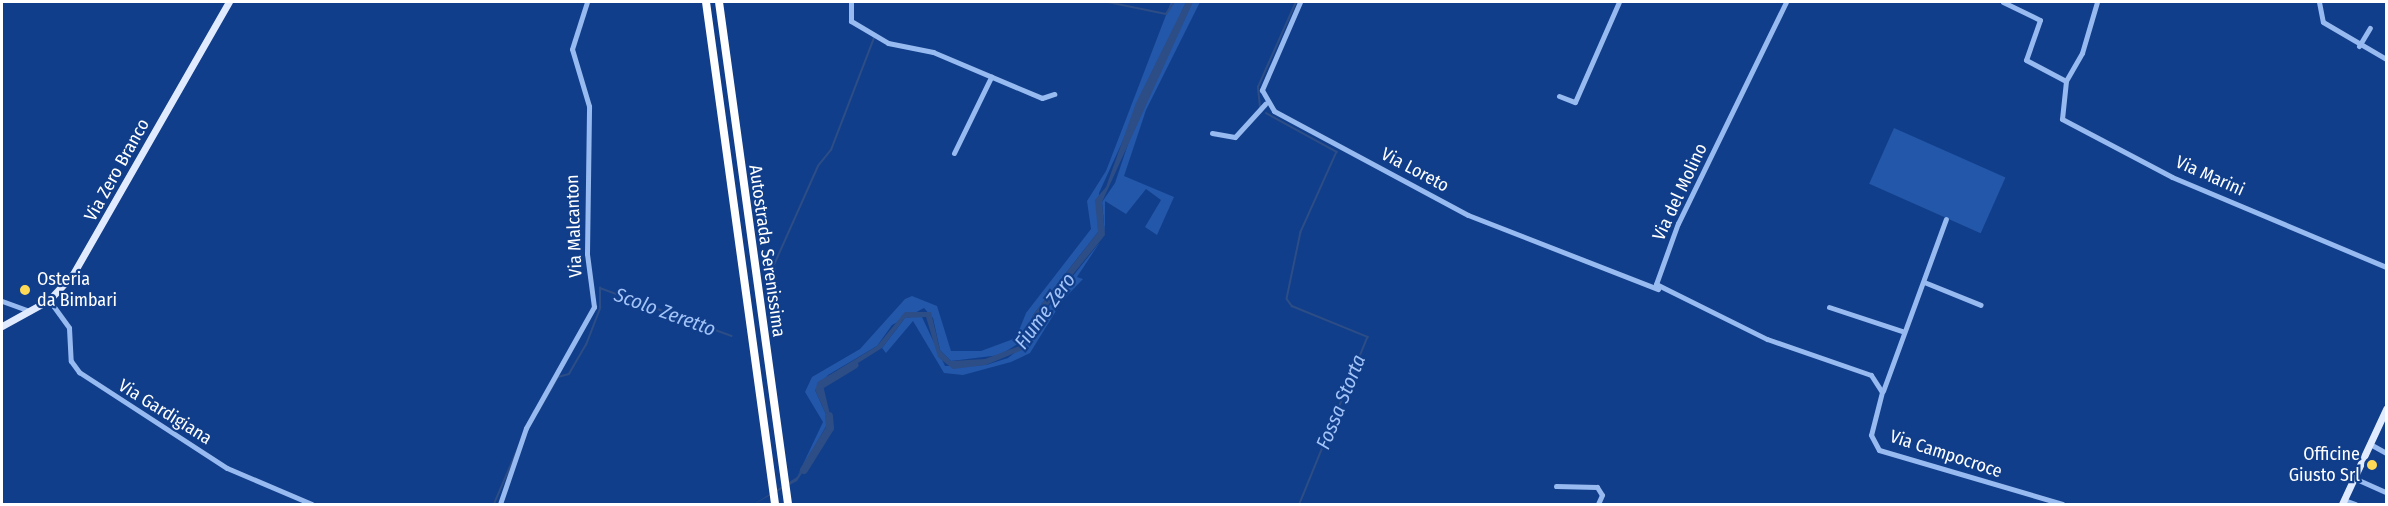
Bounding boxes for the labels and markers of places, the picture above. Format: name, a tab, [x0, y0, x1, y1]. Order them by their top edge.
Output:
place label: Osteria da Bimbari	[37, 269, 117, 312]
marker: Osteria da Bimbari	[18, 283, 32, 297]
place label: Officine Giusto Srl	[2289, 444, 2360, 486]
marker: Officine Giusto Srl	[2365, 458, 2379, 472]

